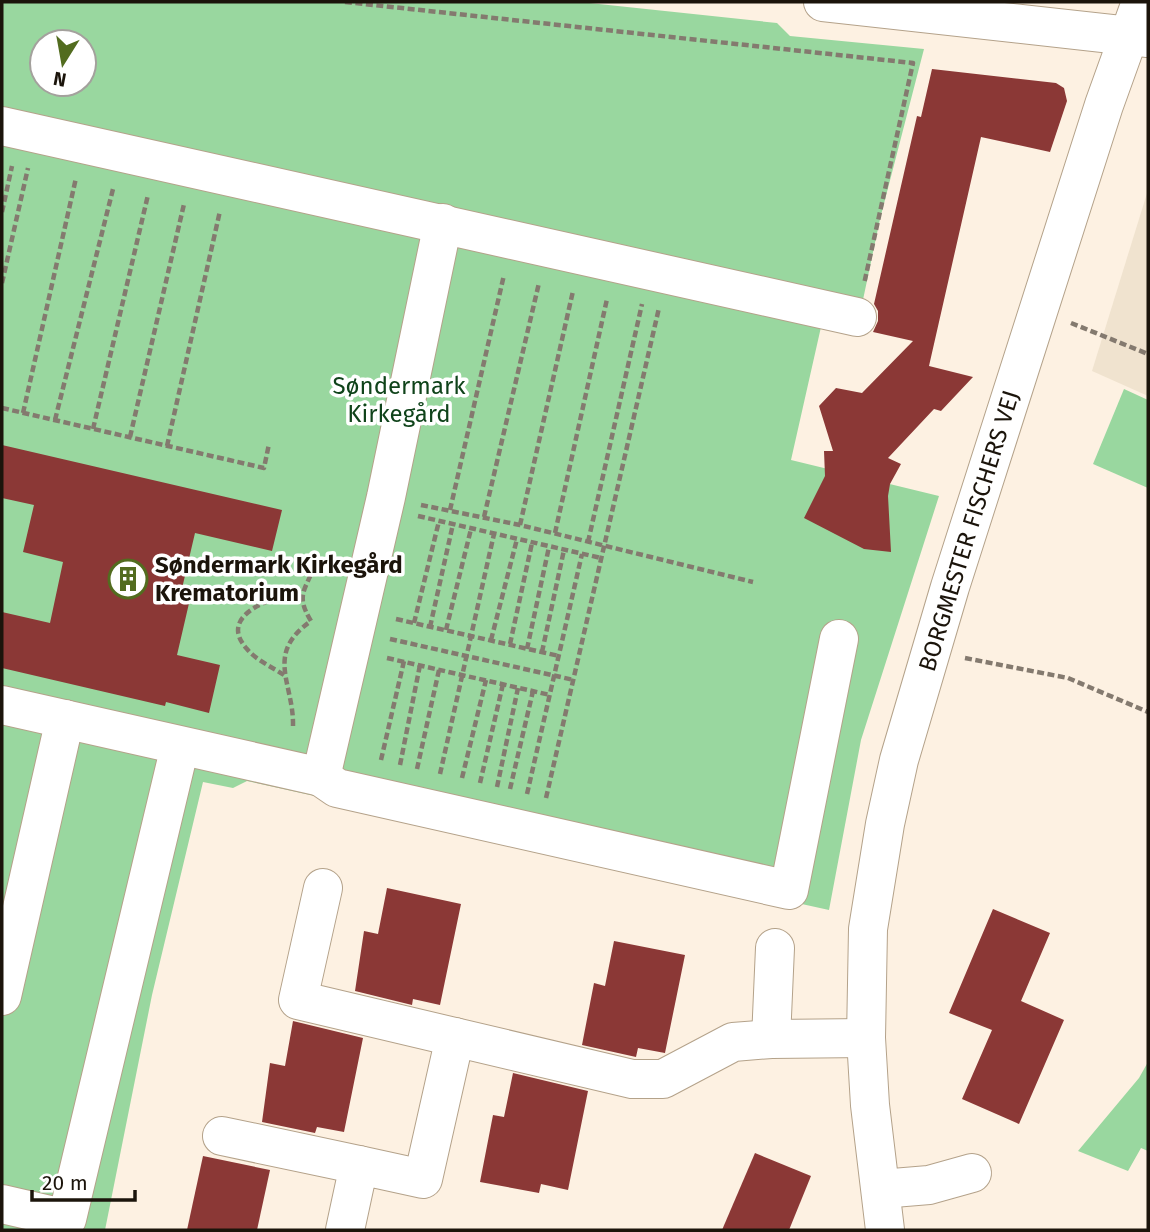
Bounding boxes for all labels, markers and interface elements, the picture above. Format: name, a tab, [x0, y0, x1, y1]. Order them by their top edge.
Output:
north arrow	[28, 28, 98, 98]
text: N	[51, 67, 68, 92]
park label: Søndermark Kirkegård	[332, 372, 466, 428]
street label: BORGMESTER FISCHERS VEJ	[913, 387, 1025, 675]
place label: Søndermark Kirkegård Krematorium	[155, 551, 403, 607]
building icon: Søndermark Kirkegård Krematorium	[107, 558, 149, 600]
scale bar	[32, 1158, 135, 1202]
text: 20 m	[42, 1170, 88, 1196]

